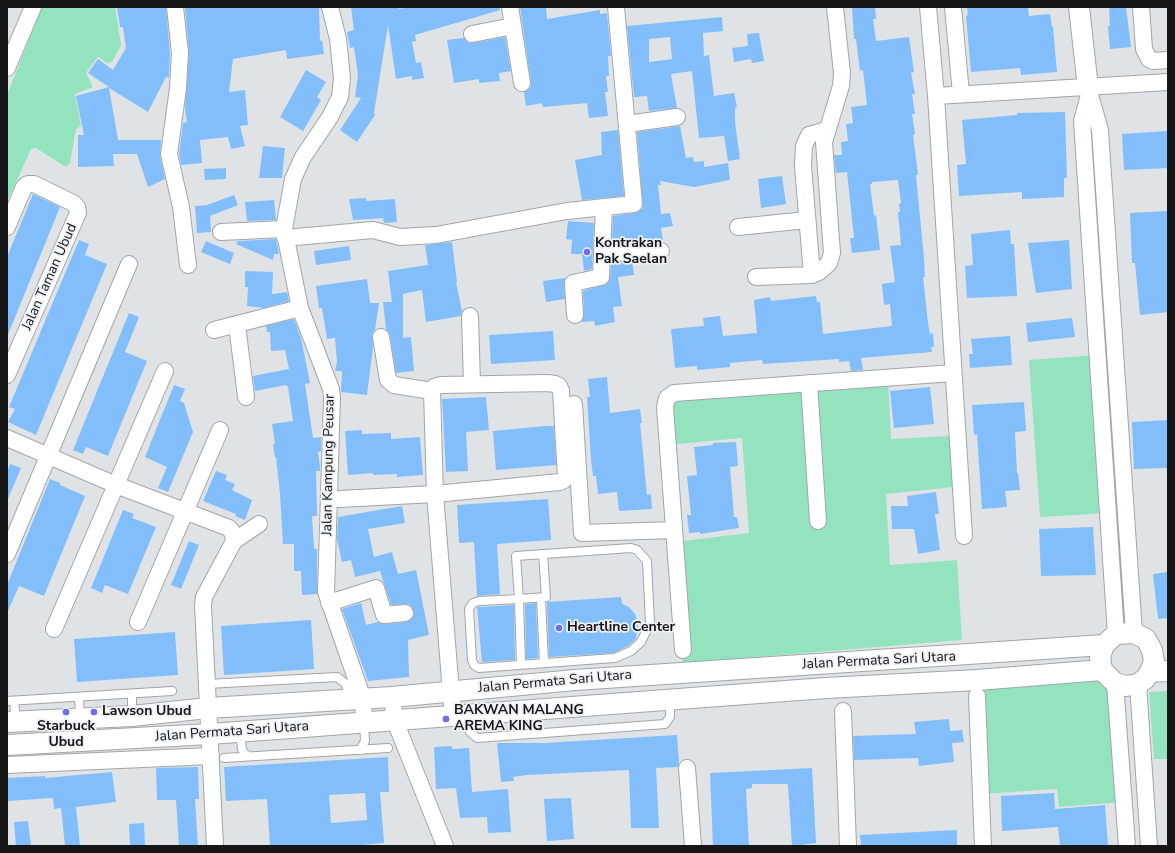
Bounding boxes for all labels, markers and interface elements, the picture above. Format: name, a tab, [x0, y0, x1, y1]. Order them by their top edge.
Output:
street label: Jalan Taman Ubud	[19, 221, 81, 333]
place label: Kontrakan Pak Saelan	[595, 236, 667, 268]
marker: Kontrakan Pak Saelan	[582, 247, 592, 257]
street label: Jalan Kampung Peusar	[319, 394, 339, 536]
place label: Heartline Center	[567, 620, 675, 636]
marker: Heartline Center	[554, 623, 564, 633]
street label: Jalan Permata Sari Utara	[802, 649, 956, 673]
street label: Jalan Permata Sari Utara	[477, 667, 633, 697]
place label: BAKWAN MALANG AREMA KING	[454, 703, 584, 736]
place label: Lawson Ubud	[102, 704, 191, 720]
marker: Starbuck Ubud	[61, 707, 71, 717]
marker: Lawson Ubud	[89, 707, 99, 717]
marker: BAKWAN MALANG AREMA KING	[441, 714, 451, 724]
street label: Jalan Permata Sari Utara	[155, 718, 309, 746]
place label: Starbuck Ubud	[37, 719, 95, 752]

